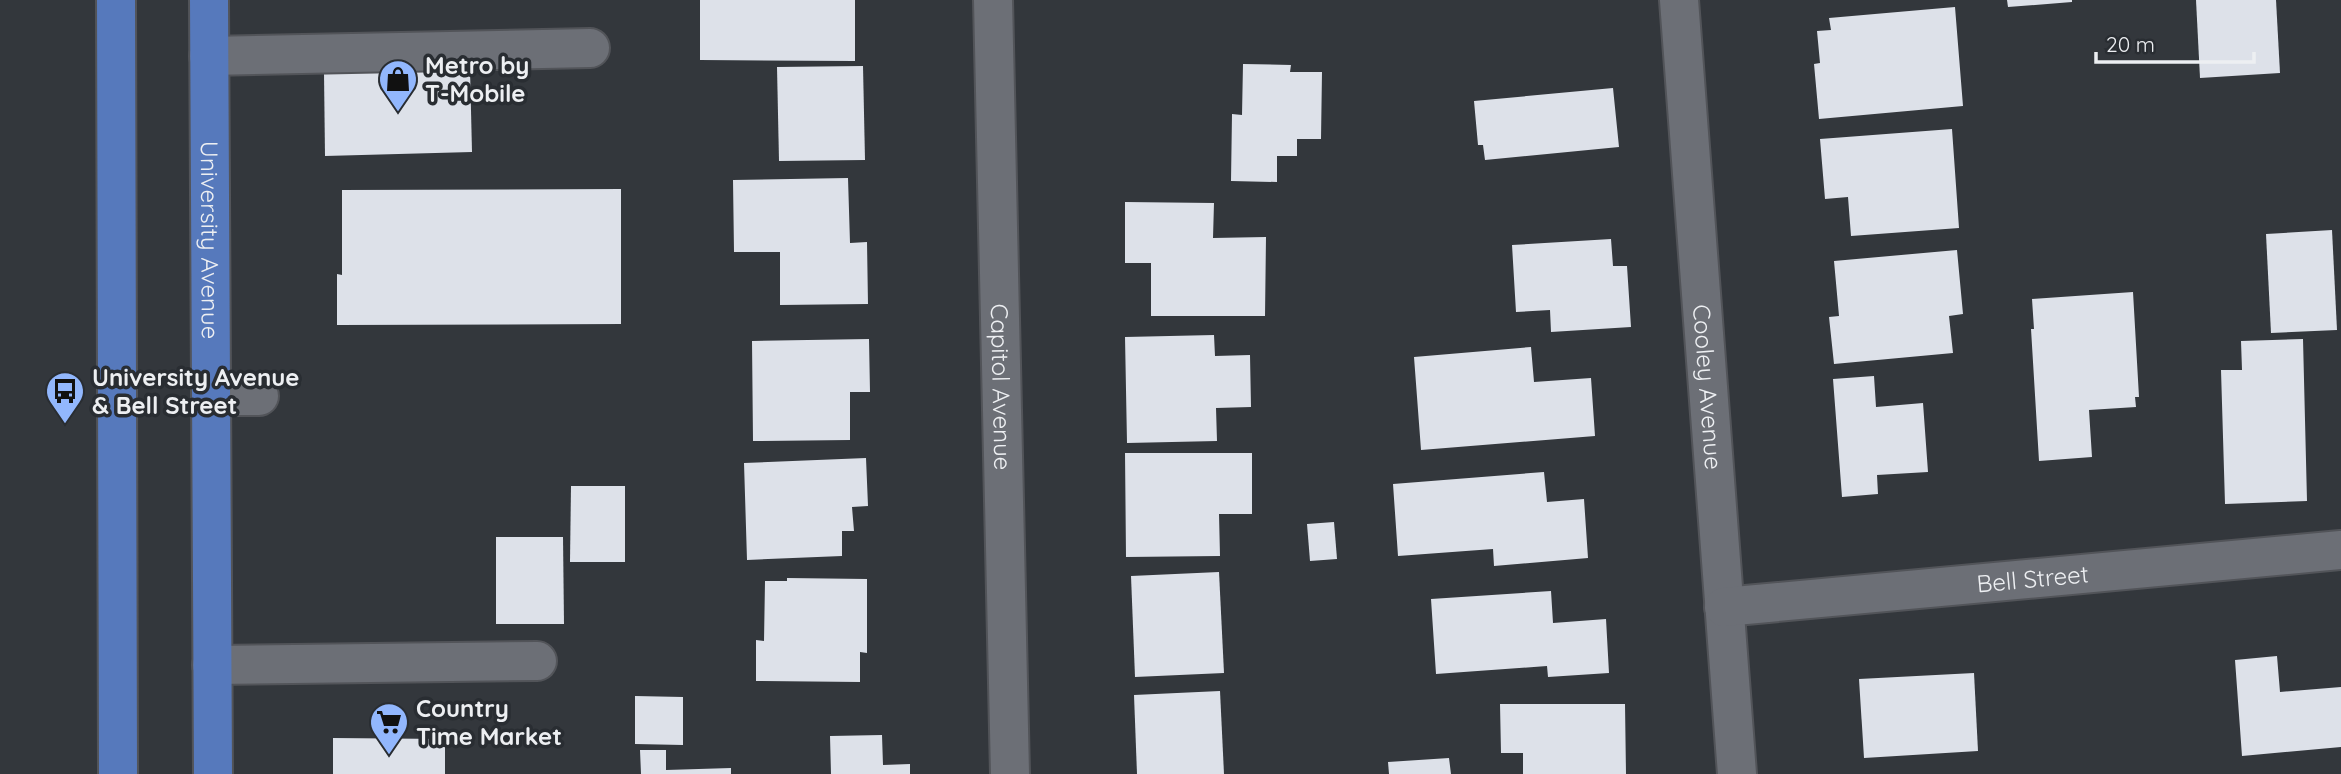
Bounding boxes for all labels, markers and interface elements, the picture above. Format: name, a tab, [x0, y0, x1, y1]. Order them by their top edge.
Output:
scale bar	[2096, 21, 2254, 65]
text: 20 m	[2106, 31, 2155, 57]
place label: Metro by T-Mobile	[425, 50, 529, 108]
shop icon: Metro by T-Mobile	[377, 58, 419, 113]
street label: University Avenue	[195, 141, 226, 339]
street label: Capitol Avenue	[985, 303, 1018, 471]
street label: Cooley Avenue	[1687, 303, 1729, 471]
place label: University Avenue & Bell Street	[92, 362, 299, 420]
bus stop icon: University Avenue & Bell Street	[44, 370, 86, 425]
street label: Bell Street	[1975, 558, 2090, 599]
place label: Country Time Market	[416, 693, 562, 751]
supermarket icon: Country Time Market	[368, 701, 410, 756]

